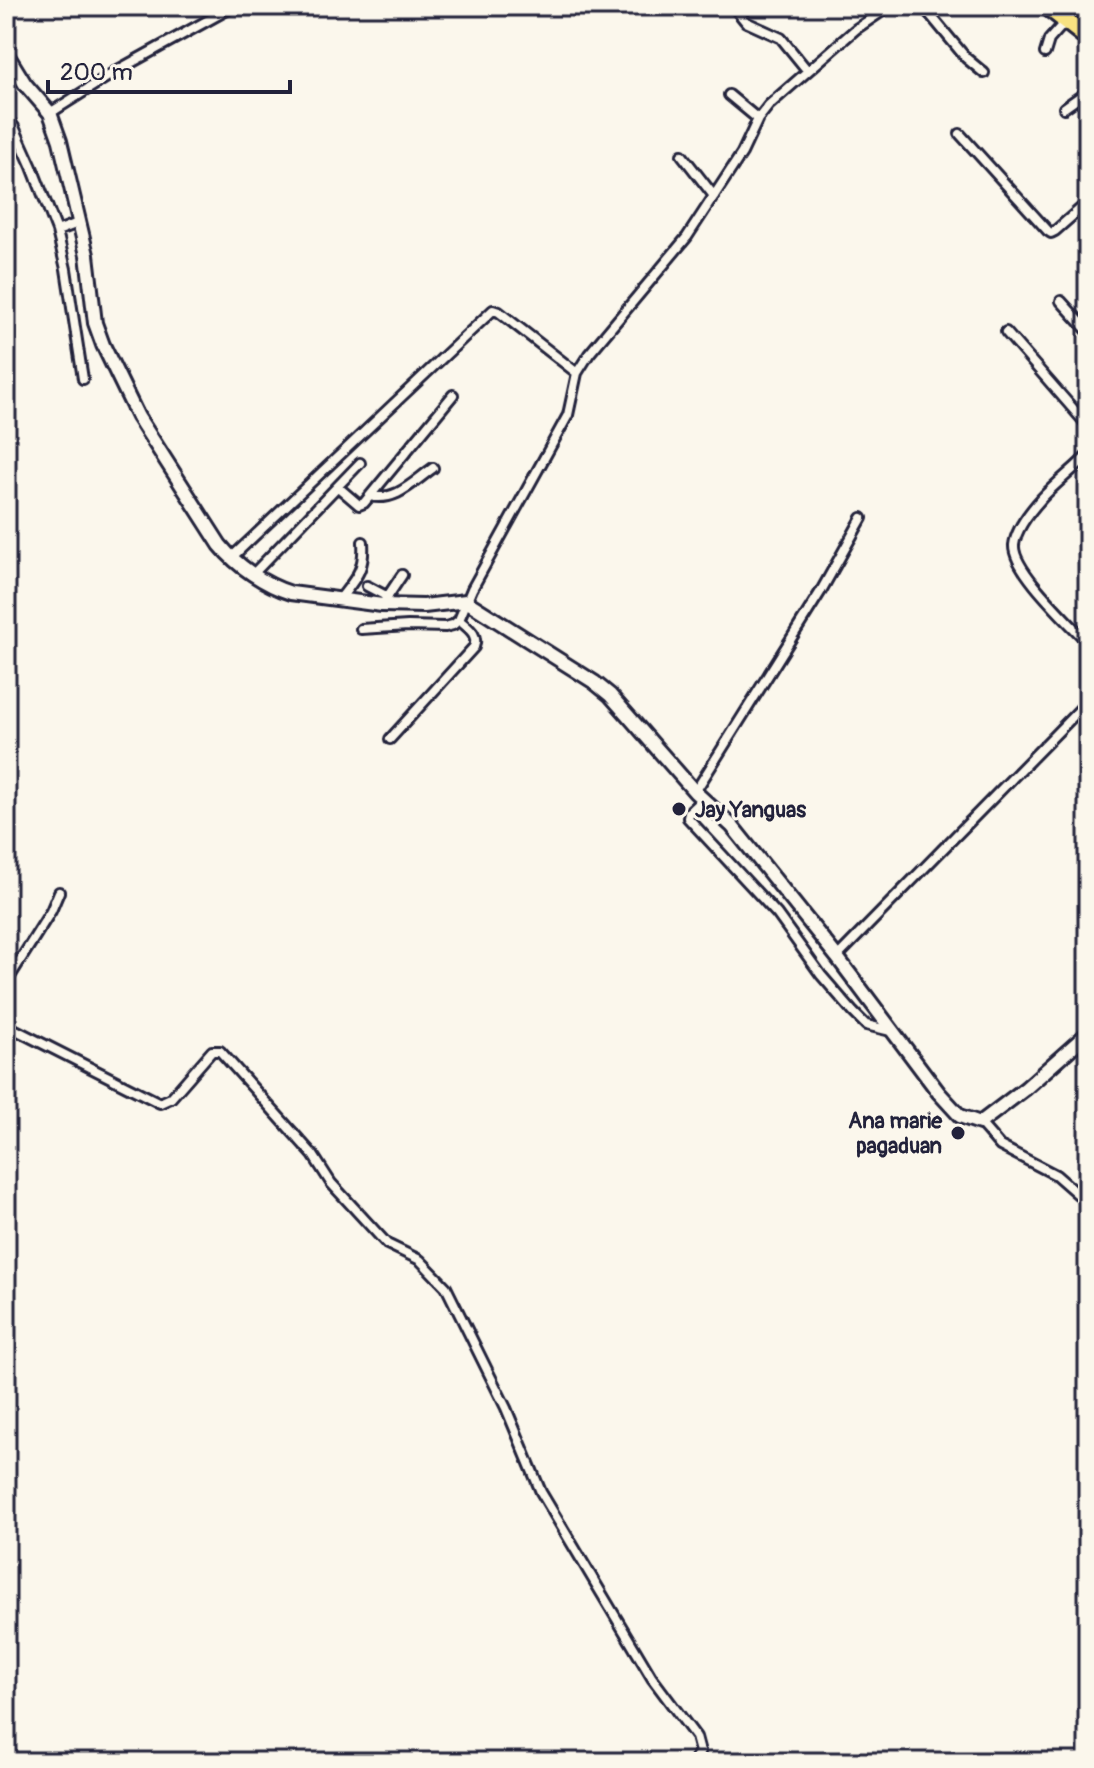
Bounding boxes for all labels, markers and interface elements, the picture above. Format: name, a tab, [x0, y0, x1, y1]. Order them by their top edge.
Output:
scale bar	[48, 44, 290, 94]
text: 200 m	[60, 58, 133, 87]
place label: Jay Yanguas	[695, 796, 806, 824]
marker: Jay Yanguas	[670, 800, 688, 818]
place label: Ana marie pagaduan	[848, 1107, 943, 1160]
marker: Ana marie pagaduan	[949, 1124, 967, 1142]

